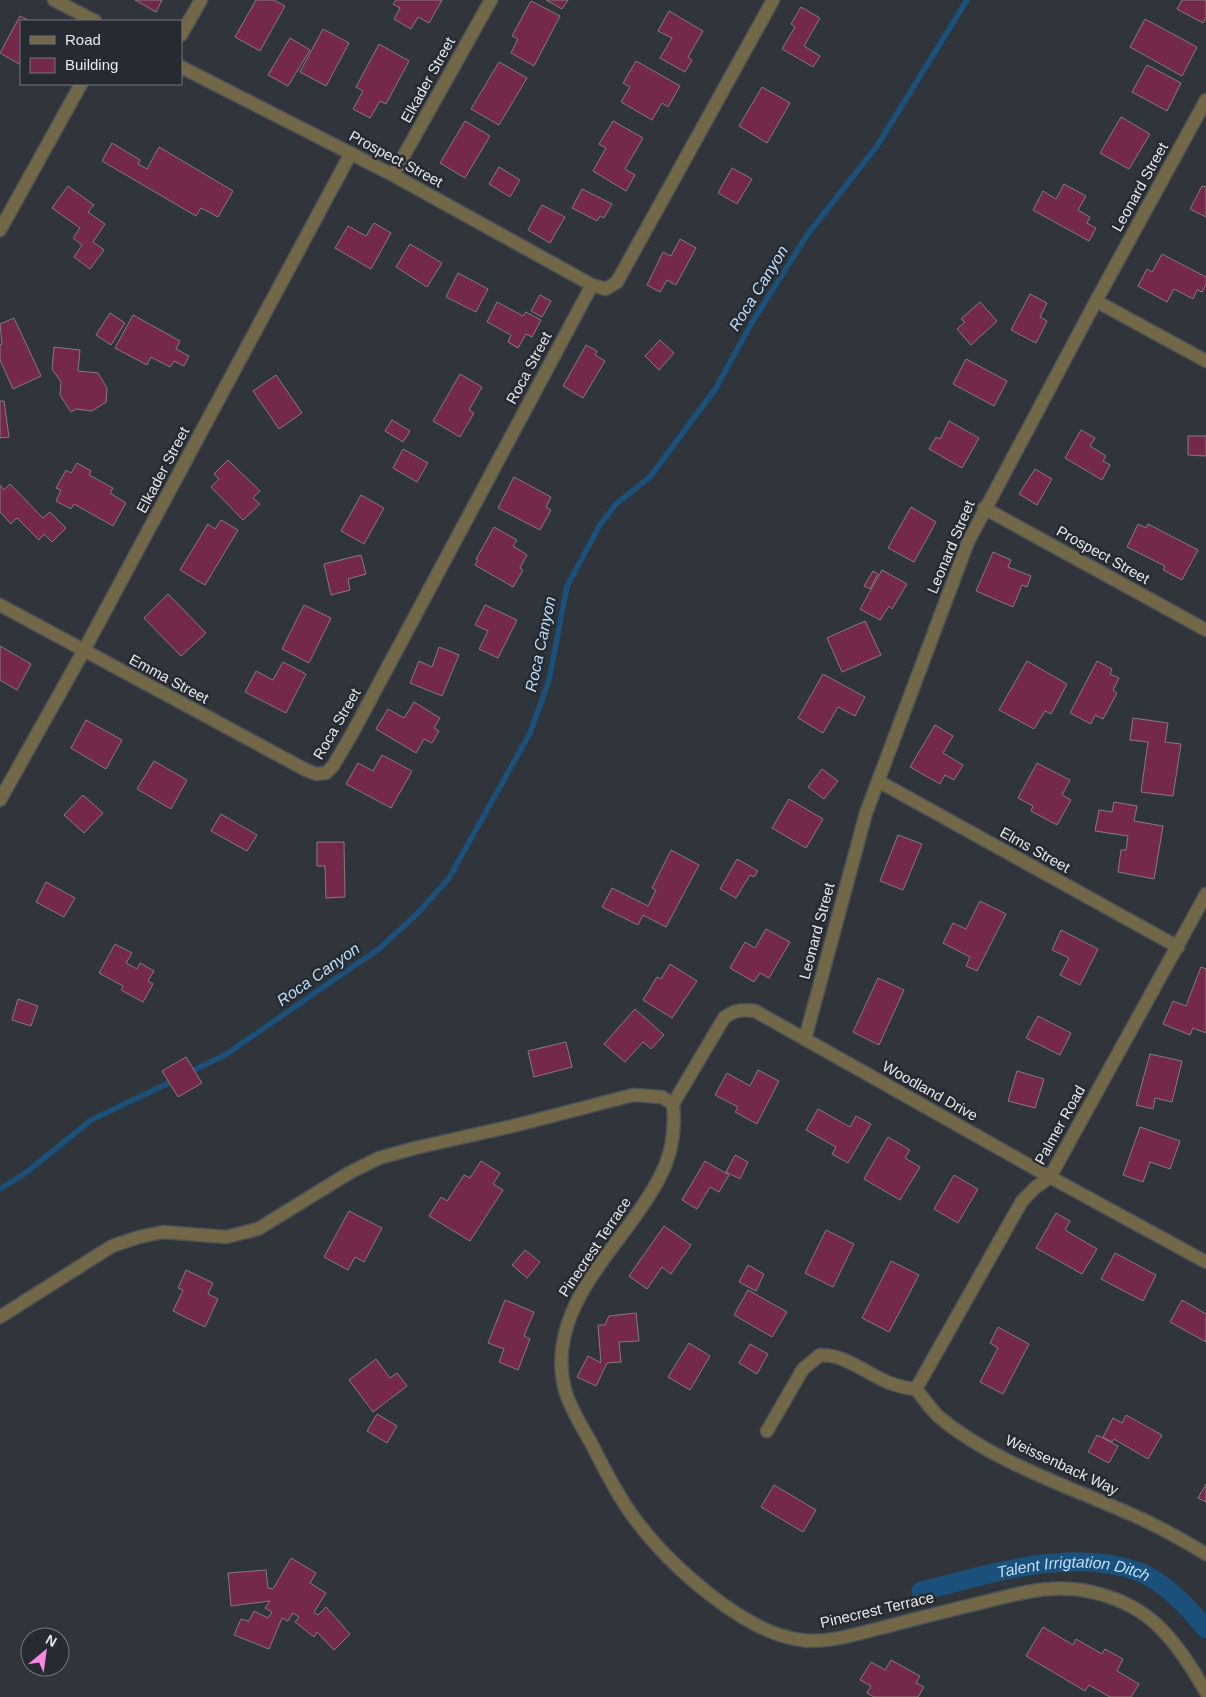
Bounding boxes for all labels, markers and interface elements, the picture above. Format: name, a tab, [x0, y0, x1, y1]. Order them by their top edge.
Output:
legend	[20, 20, 182, 85]
text: Road	[65, 31, 101, 48]
street label: Elkader Street	[397, 33, 458, 125]
text: Building	[65, 56, 118, 73]
street label: Prospect Street	[347, 127, 447, 191]
street label: Leonard Street	[1108, 139, 1171, 234]
water label: Roca Canyon	[726, 243, 791, 334]
street label: Roca Street	[502, 328, 555, 407]
street label: Elkader Street	[133, 423, 193, 516]
street label: Leonard Street	[923, 497, 978, 596]
street label: Prospect Street	[1054, 522, 1153, 587]
water label: Roca Canyon	[522, 595, 559, 693]
street label: Emma Street	[127, 651, 213, 707]
street label: Roca Street	[309, 684, 364, 762]
street label: Elms Street	[997, 823, 1074, 876]
street label: Leonard Street	[795, 880, 838, 981]
water label: Roca Canyon	[274, 940, 363, 1009]
street label: Woodland Drive	[880, 1057, 981, 1124]
street label: Palmer Road	[1031, 1082, 1088, 1167]
street label: Pinecrest Terrace	[555, 1194, 634, 1300]
street label: Weissenback Way	[1003, 1431, 1122, 1498]
water label: Talent Irrigtation Ditch	[995, 1554, 1153, 1585]
street label: Pinecrest Terrace	[818, 1588, 936, 1631]
north arrow	[20, 1627, 70, 1677]
text: N	[43, 1631, 60, 1650]

